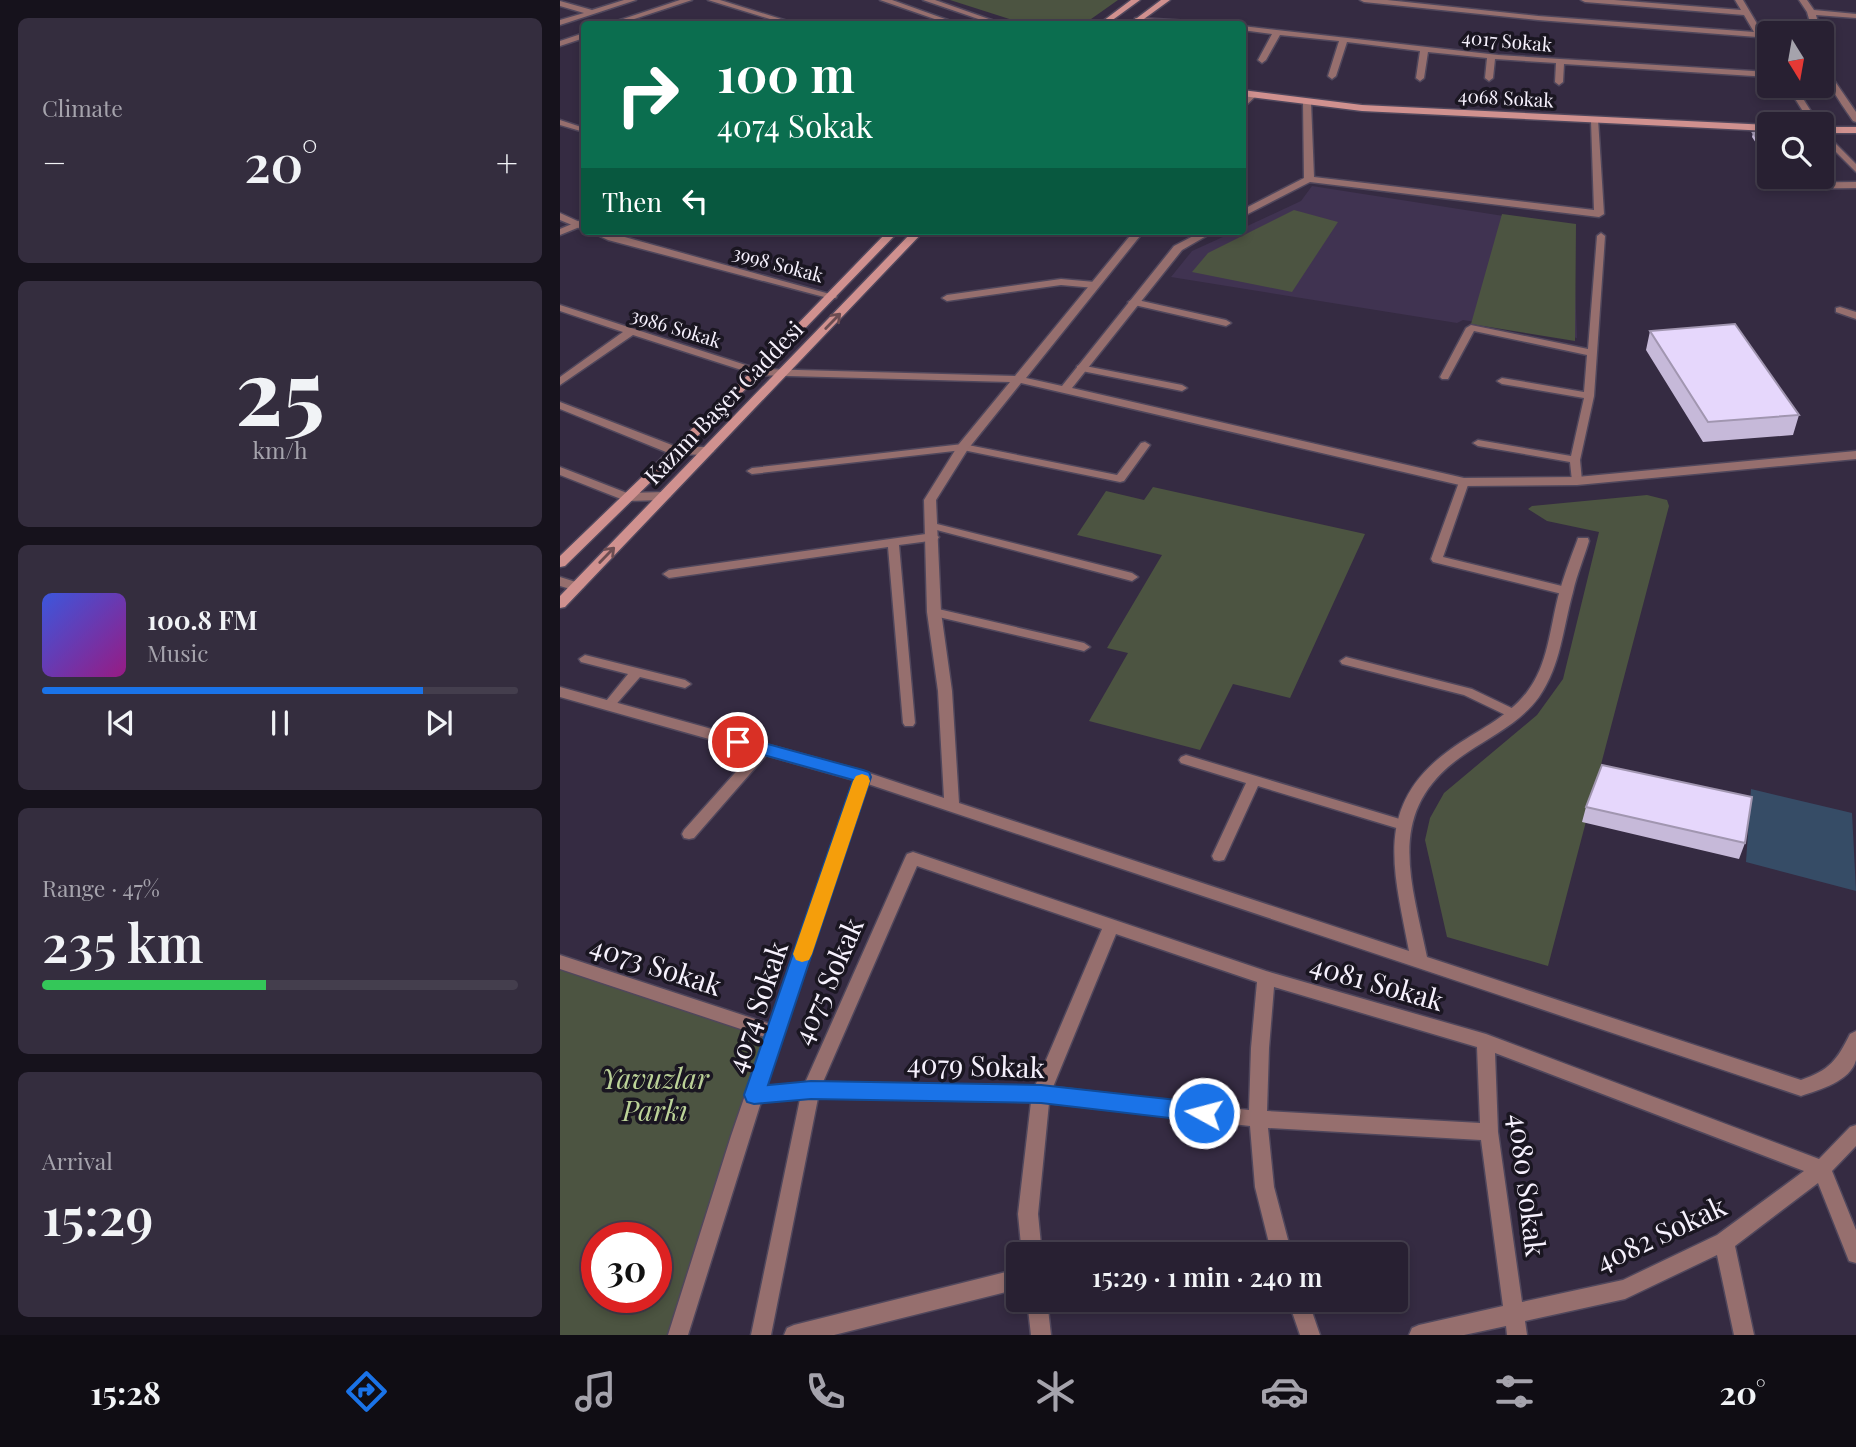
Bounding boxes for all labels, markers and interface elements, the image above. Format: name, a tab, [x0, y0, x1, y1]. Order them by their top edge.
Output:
north arrow	[1757, 21, 1834, 98]
map controls	[1757, 21, 1834, 189]
street label: 4017 Sokak	[1461, 23, 1554, 57]
text: 100 m	[717, 40, 855, 105]
icon: right	[602, 49, 693, 140]
street label: 4068 Sokak	[1458, 82, 1555, 113]
text: Climate	[42, 92, 123, 123]
text: 4074 Sokak	[717, 103, 873, 146]
button: search	[1757, 112, 1834, 189]
text: 20°	[244, 127, 318, 196]
text: −	[42, 136, 67, 187]
text: +	[496, 136, 518, 187]
icon: left	[676, 182, 714, 220]
text: Then	[602, 184, 662, 219]
street label: 3998 Sokak	[730, 238, 827, 288]
street label: 3986 Sokak	[628, 301, 725, 353]
one-way arrow	[824, 312, 841, 329]
street label: Kazım Başer Caddesi	[637, 313, 809, 490]
text: 25	[235, 328, 325, 449]
text: km/h	[252, 434, 308, 465]
one-way arrow	[599, 547, 616, 564]
text: 100.8 FM	[147, 602, 258, 637]
text: Music	[147, 637, 208, 668]
icon: previous	[102, 704, 140, 742]
icon: pause	[261, 704, 299, 742]
icon: next	[420, 704, 458, 742]
pin	[708, 712, 768, 772]
icon: arrive	[719, 723, 757, 761]
text: Range · 47%	[42, 872, 160, 903]
text: 235 km	[42, 907, 204, 976]
street label: 4075 Sokak	[782, 911, 871, 1050]
street label: 4073 Sokak	[586, 926, 728, 1003]
street label: 4074 Sokak	[716, 935, 795, 1077]
street label: 4081 Sokak	[1306, 945, 1449, 1018]
street label: 4079 Sokak	[907, 1044, 1046, 1085]
park label: Yavuzlar Parkı	[601, 1059, 710, 1128]
position arrow	[1167, 1076, 1241, 1150]
street label: 4080 Sokak	[1501, 1111, 1556, 1259]
text: Arrival	[42, 1145, 113, 1176]
text: 15:29	[42, 1180, 153, 1249]
street label: 4082 Sokak	[1589, 1186, 1732, 1279]
speed limit sign: 30	[581, 1222, 672, 1313]
text: 15:29 · 1 min · 240 m	[1092, 1259, 1322, 1294]
icon: directions	[342, 1367, 391, 1416]
icon: music	[571, 1367, 620, 1416]
icon: phone	[801, 1367, 850, 1416]
icon: climate	[1031, 1367, 1080, 1416]
icon: car	[1260, 1367, 1309, 1416]
icon: filters	[1490, 1367, 1539, 1416]
text: 15:28	[90, 1370, 161, 1413]
text: 20°	[1719, 1370, 1766, 1413]

